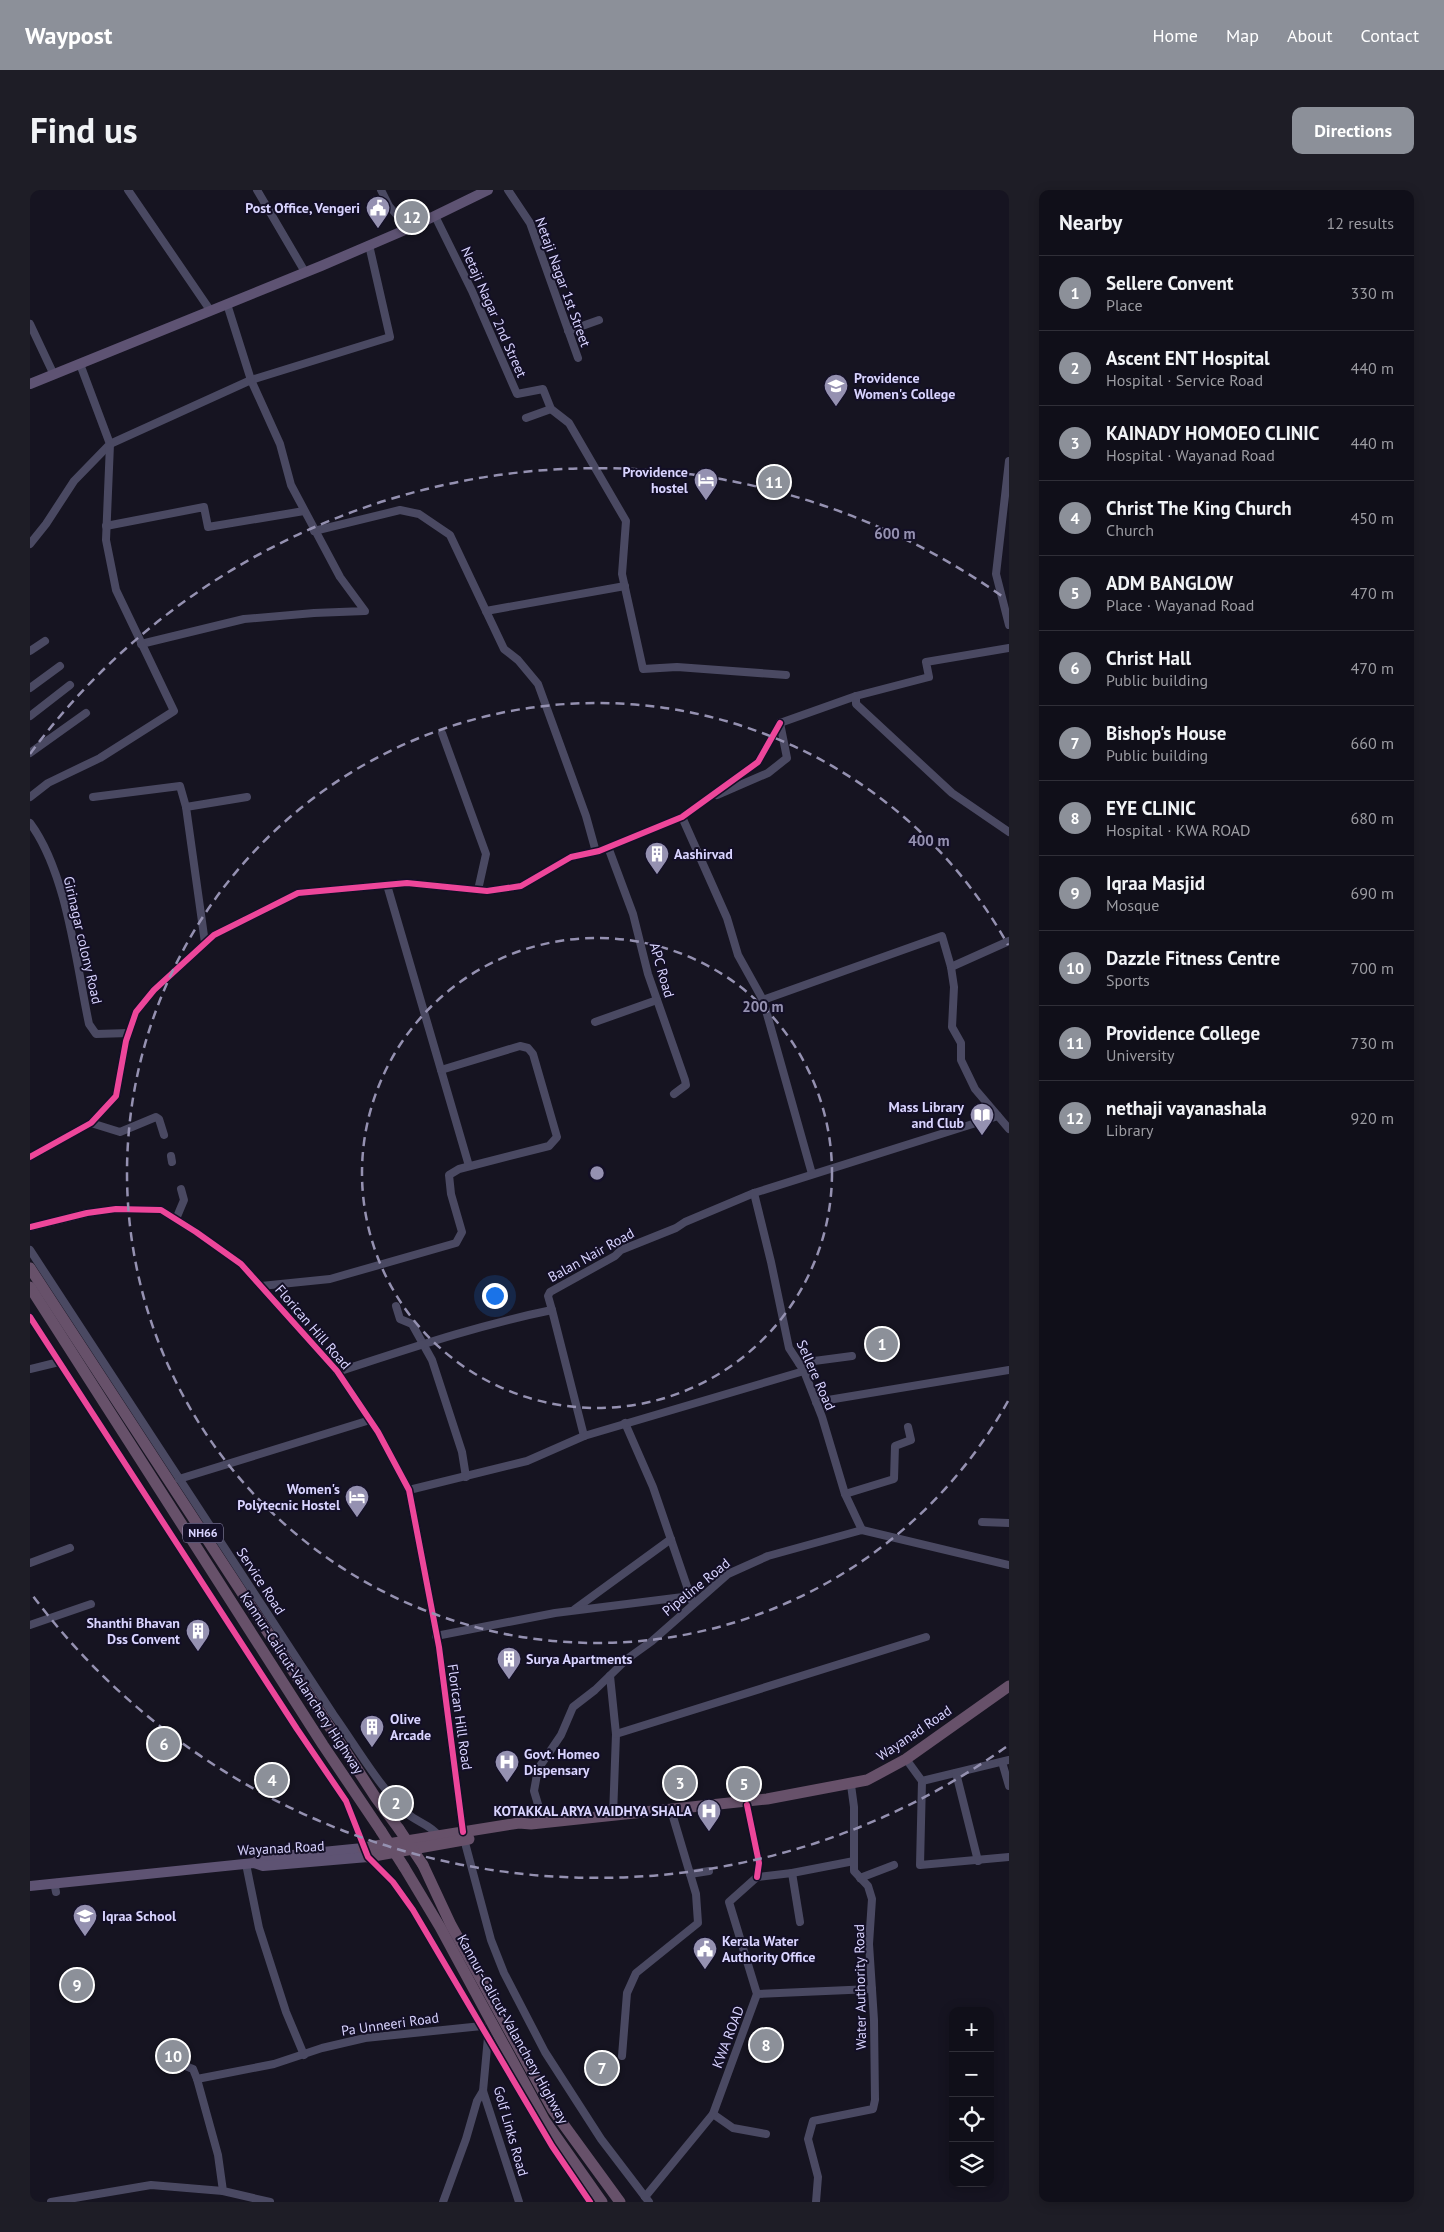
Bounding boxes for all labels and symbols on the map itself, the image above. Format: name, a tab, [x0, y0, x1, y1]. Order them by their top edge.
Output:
public building icon: Post Office, Vengeri	[365, 195, 391, 229]
pin: 12	[396, 198, 428, 236]
place label: Post Office, Vengeri	[245, 199, 360, 217]
street label: Netaji Nagar 1st Street	[531, 215, 595, 349]
street label: Netaji Nagar 2nd Street	[457, 244, 531, 380]
place label: Providence Women's College	[854, 369, 955, 403]
school or university icon: Providence Women's College	[823, 373, 849, 407]
place label: Providence hostel	[622, 463, 689, 497]
pin: 11	[758, 463, 790, 501]
hotel icon: Providence hostel	[693, 467, 719, 501]
text: 600 m	[874, 524, 916, 543]
text: 400 m	[908, 831, 950, 850]
building icon: Aashirvad	[644, 841, 670, 875]
place label: Aashirvad	[674, 845, 733, 863]
street label: Girinagar colony Road	[60, 874, 106, 1006]
street label: APC Road	[646, 940, 678, 1000]
text: 200 m	[742, 997, 784, 1016]
place label: Mass Library and Club	[889, 1098, 964, 1132]
library icon: Mass Library and Club	[969, 1102, 995, 1136]
centre of rings	[588, 1164, 606, 1182]
street label: Balan Nair Road	[545, 1224, 637, 1286]
street label: Florican Hill Road	[271, 1281, 355, 1373]
your location	[482, 1283, 508, 1309]
pin: 1	[866, 1325, 898, 1363]
street label: Sellere Road	[793, 1337, 839, 1413]
place label: Women's Polytecnic Hostel	[237, 1480, 341, 1514]
hotel icon: Women's Polytecnic Hostel	[344, 1484, 370, 1518]
road number: NH66	[183, 1524, 223, 1542]
street label: Service Road	[233, 1544, 289, 1618]
street label: Pipeline Road	[658, 1554, 734, 1620]
street label: Kannur-Calicut-Valanchery Highway	[236, 1588, 368, 1778]
place label: Shanthi Bhavan Dss Convent	[86, 1614, 180, 1648]
building icon: Shanthi Bhavan Dss Convent	[185, 1618, 211, 1652]
building icon: Surya Apartments	[496, 1646, 522, 1680]
place label: Surya Apartments	[526, 1650, 633, 1668]
street label: Florican Hill Road	[444, 1663, 476, 1771]
street label: Wayanad Road	[873, 1701, 955, 1765]
place label: Olive Arcade	[390, 1710, 431, 1744]
building icon: Olive Arcade	[359, 1714, 385, 1748]
pin: 6	[148, 1725, 180, 1763]
place label: Govt. Homeo Dispensary	[524, 1745, 600, 1779]
hospital icon: Govt. Homeo Dispensary	[494, 1749, 520, 1783]
pin: 4	[256, 1761, 288, 1799]
pin: 3	[664, 1764, 696, 1802]
pin: 5	[728, 1765, 760, 1803]
pin: 2	[380, 1784, 412, 1822]
hospital icon: KOTAKKAL ARYA VAIDHYA SHALA	[696, 1798, 722, 1832]
place label: KOTAKKAL ARYA VAIDHYA SHALA	[494, 1802, 693, 1820]
street label: Wayanad Road	[237, 1837, 325, 1859]
school or university icon: Iqraa School	[72, 1903, 98, 1937]
place label: Iqraa School	[102, 1907, 177, 1925]
street label: Water Authority Road	[850, 1924, 870, 2050]
street label: Kannur-Calicut-Valanchery Highway	[453, 1931, 573, 2127]
place label: Kerala Water Authority Office	[722, 1932, 815, 1966]
public building icon: Kerala Water Authority Office	[692, 1936, 718, 1970]
pin: 9	[61, 1966, 93, 2004]
street label: KWA ROAD	[708, 2003, 748, 2071]
street label: Pa Unneeri Road	[340, 2008, 440, 2040]
pin: 8	[750, 2026, 782, 2064]
pin: 10	[157, 2037, 189, 2075]
pin: 7	[586, 2049, 618, 2087]
street label: Golf Links Road	[490, 2084, 532, 2178]

